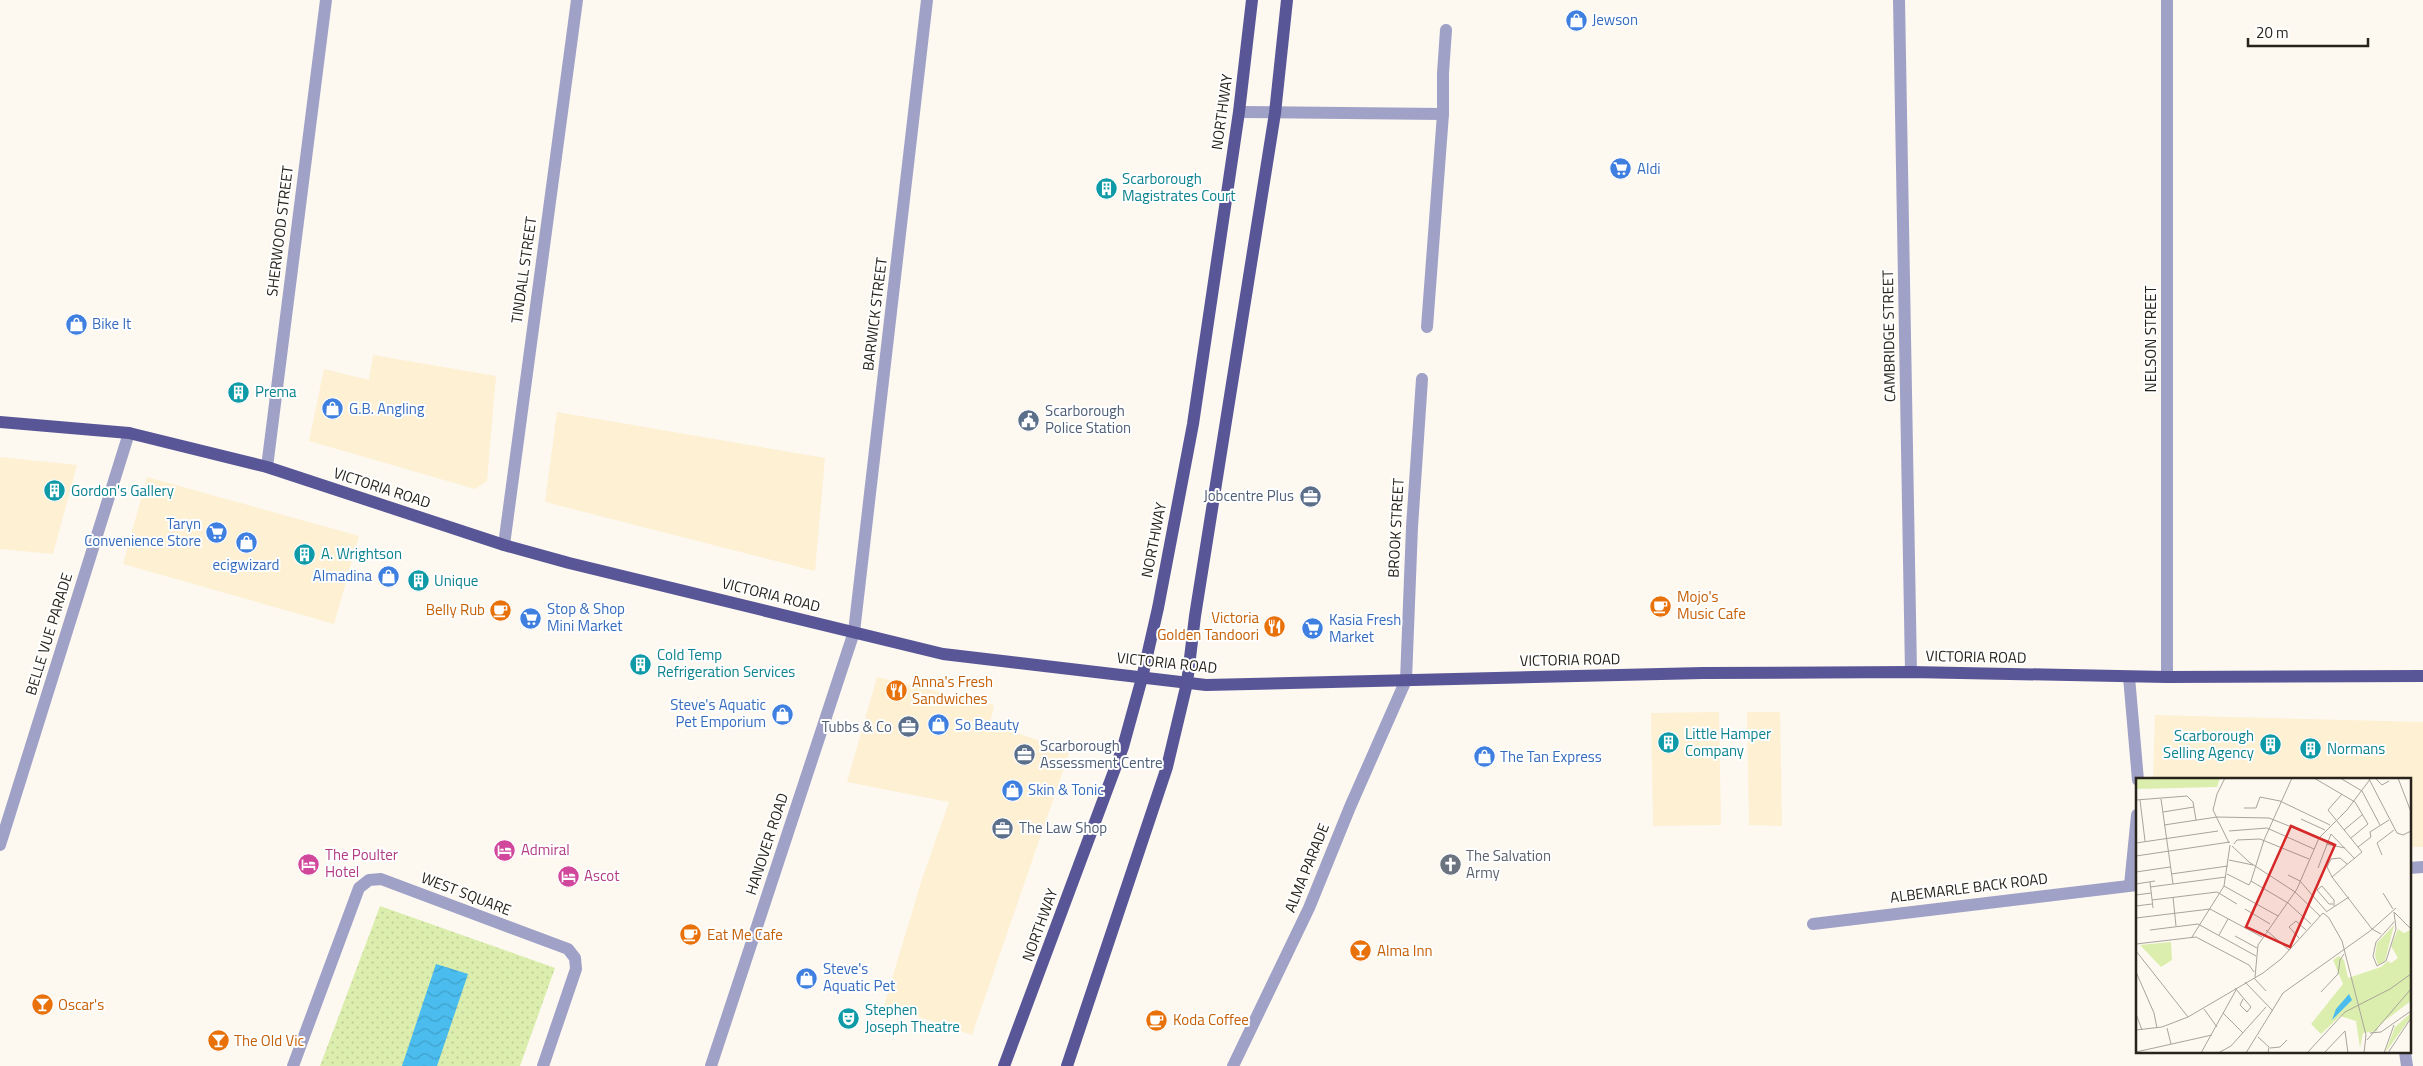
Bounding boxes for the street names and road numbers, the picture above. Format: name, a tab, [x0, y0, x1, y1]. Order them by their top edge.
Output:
street label: NORTHWAY	[1205, 72, 1238, 151]
street label: SHERWOOD STREET	[260, 164, 299, 298]
street label: TINDALL STREET	[505, 215, 542, 325]
street label: BARWICK STREET	[856, 256, 893, 372]
street label: CAMBRIDGE STREET	[1876, 270, 1901, 402]
street label: NELSON STREET	[2139, 285, 2162, 392]
street label: VICTORIA ROAD	[331, 461, 434, 514]
street label: BROOK STREET	[1381, 477, 1410, 578]
street label: NORTHWAY	[1135, 500, 1172, 580]
street label: BELLE VUE PARADE	[19, 570, 78, 698]
street label: VICTORIA ROAD	[719, 571, 823, 618]
street label: VICTORIA ROAD	[1925, 644, 2027, 669]
street label: VICTORIA ROAD	[1116, 646, 1218, 679]
street label: VICTORIA ROAD	[1519, 647, 1621, 672]
street label: HANOVER ROAD	[739, 790, 794, 898]
street label: ALMA PARADE	[1278, 820, 1335, 916]
street label: WEST SQUARE	[418, 866, 515, 921]
street label: ALBEMARLE BACK ROAD	[1889, 866, 2049, 909]
street label: NORTHWAY	[1016, 885, 1063, 965]

